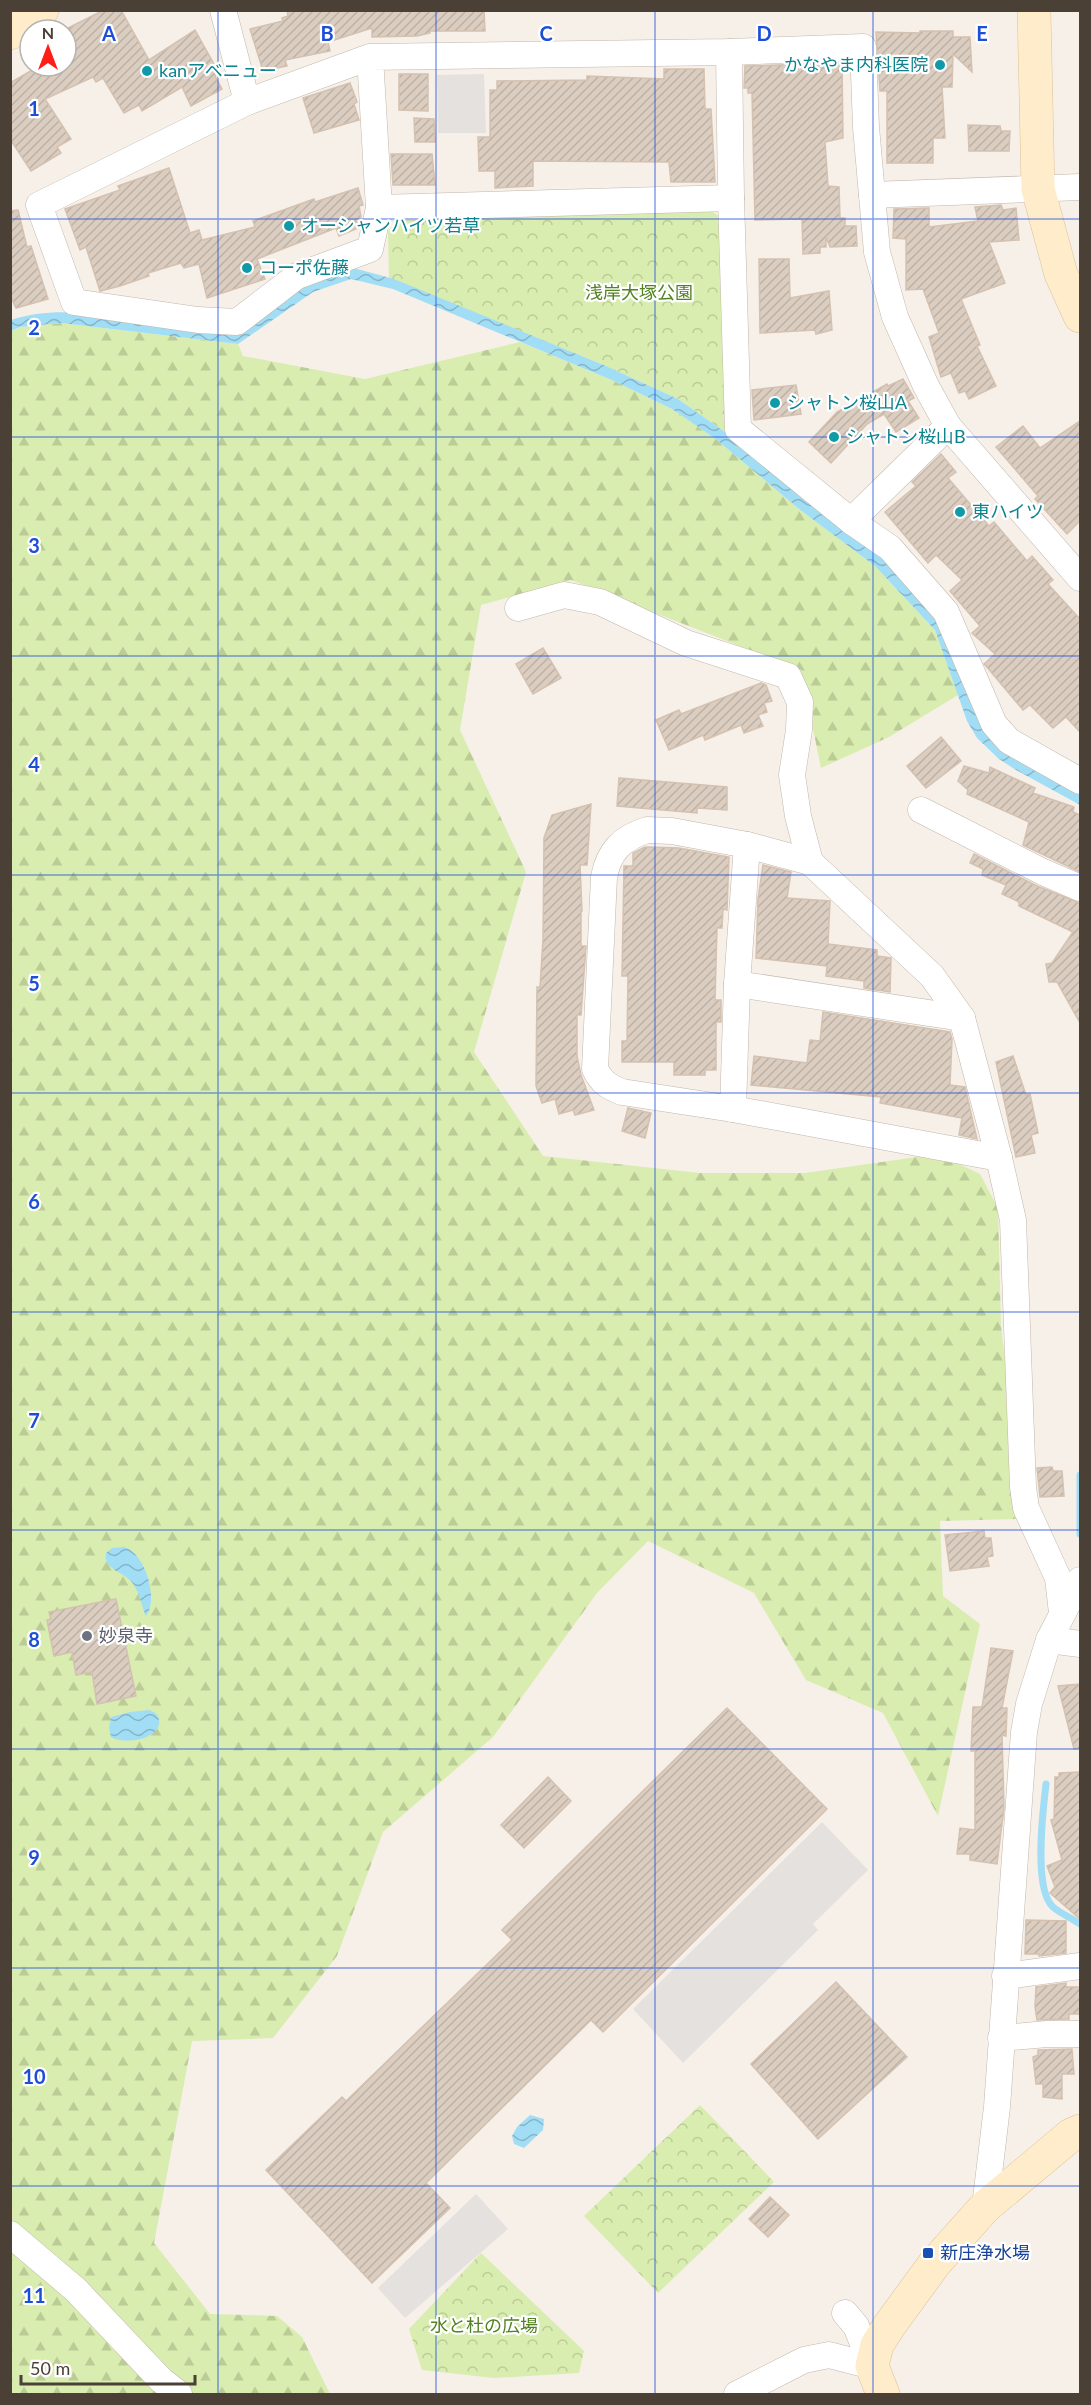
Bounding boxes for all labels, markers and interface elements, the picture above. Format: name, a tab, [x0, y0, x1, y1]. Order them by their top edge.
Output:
north arrow	[18, 18, 78, 78]
text: A	[101, 21, 116, 45]
text: B	[320, 21, 334, 45]
text: C	[539, 21, 553, 45]
text: D	[756, 21, 772, 45]
text: E	[976, 21, 988, 45]
text: N	[42, 23, 54, 42]
place label: かなやま内科医院	[784, 53, 928, 75]
marker: かなやま内科医院	[933, 58, 947, 72]
place label: kanアベニュー	[159, 59, 277, 81]
marker: kanアベニュー	[140, 64, 154, 78]
text: 1	[28, 96, 40, 120]
place label: オーシャンハイツ若草	[301, 214, 480, 236]
marker: オーシャンハイツ若草	[282, 219, 296, 233]
place label: コーポ佐藤	[259, 256, 349, 278]
marker: コーポ佐藤	[240, 261, 254, 275]
park label: 浅岸大塚公園	[585, 281, 693, 303]
text: 2	[28, 315, 40, 339]
place label: シャトン桜山A	[787, 391, 908, 413]
marker: シャトン桜山A	[768, 396, 782, 410]
place label: シャトン桜山B	[846, 425, 966, 447]
marker: シャトン桜山B	[827, 430, 841, 444]
place label: 東ハイツ	[972, 500, 1044, 522]
marker: 東ハイツ	[953, 505, 967, 519]
text: 3	[28, 533, 40, 557]
text: 4	[28, 752, 40, 776]
text: 5	[28, 971, 40, 995]
text: 6	[28, 1189, 40, 1213]
text: 7	[28, 1408, 40, 1432]
place label: 妙泉寺	[99, 1624, 153, 1646]
text: 8	[28, 1627, 40, 1651]
marker: 妙泉寺	[80, 1629, 94, 1643]
text: 9	[28, 1845, 40, 1869]
text: 10	[22, 2064, 46, 2088]
place label: 新庄浄水場	[940, 2241, 1030, 2263]
marker: 新庄浄水場	[921, 2246, 935, 2260]
text: 11	[22, 2283, 46, 2307]
park label: 水と杜の広場	[430, 2314, 538, 2336]
scale bar	[21, 2348, 195, 2386]
text: 50 m	[30, 2357, 70, 2379]

